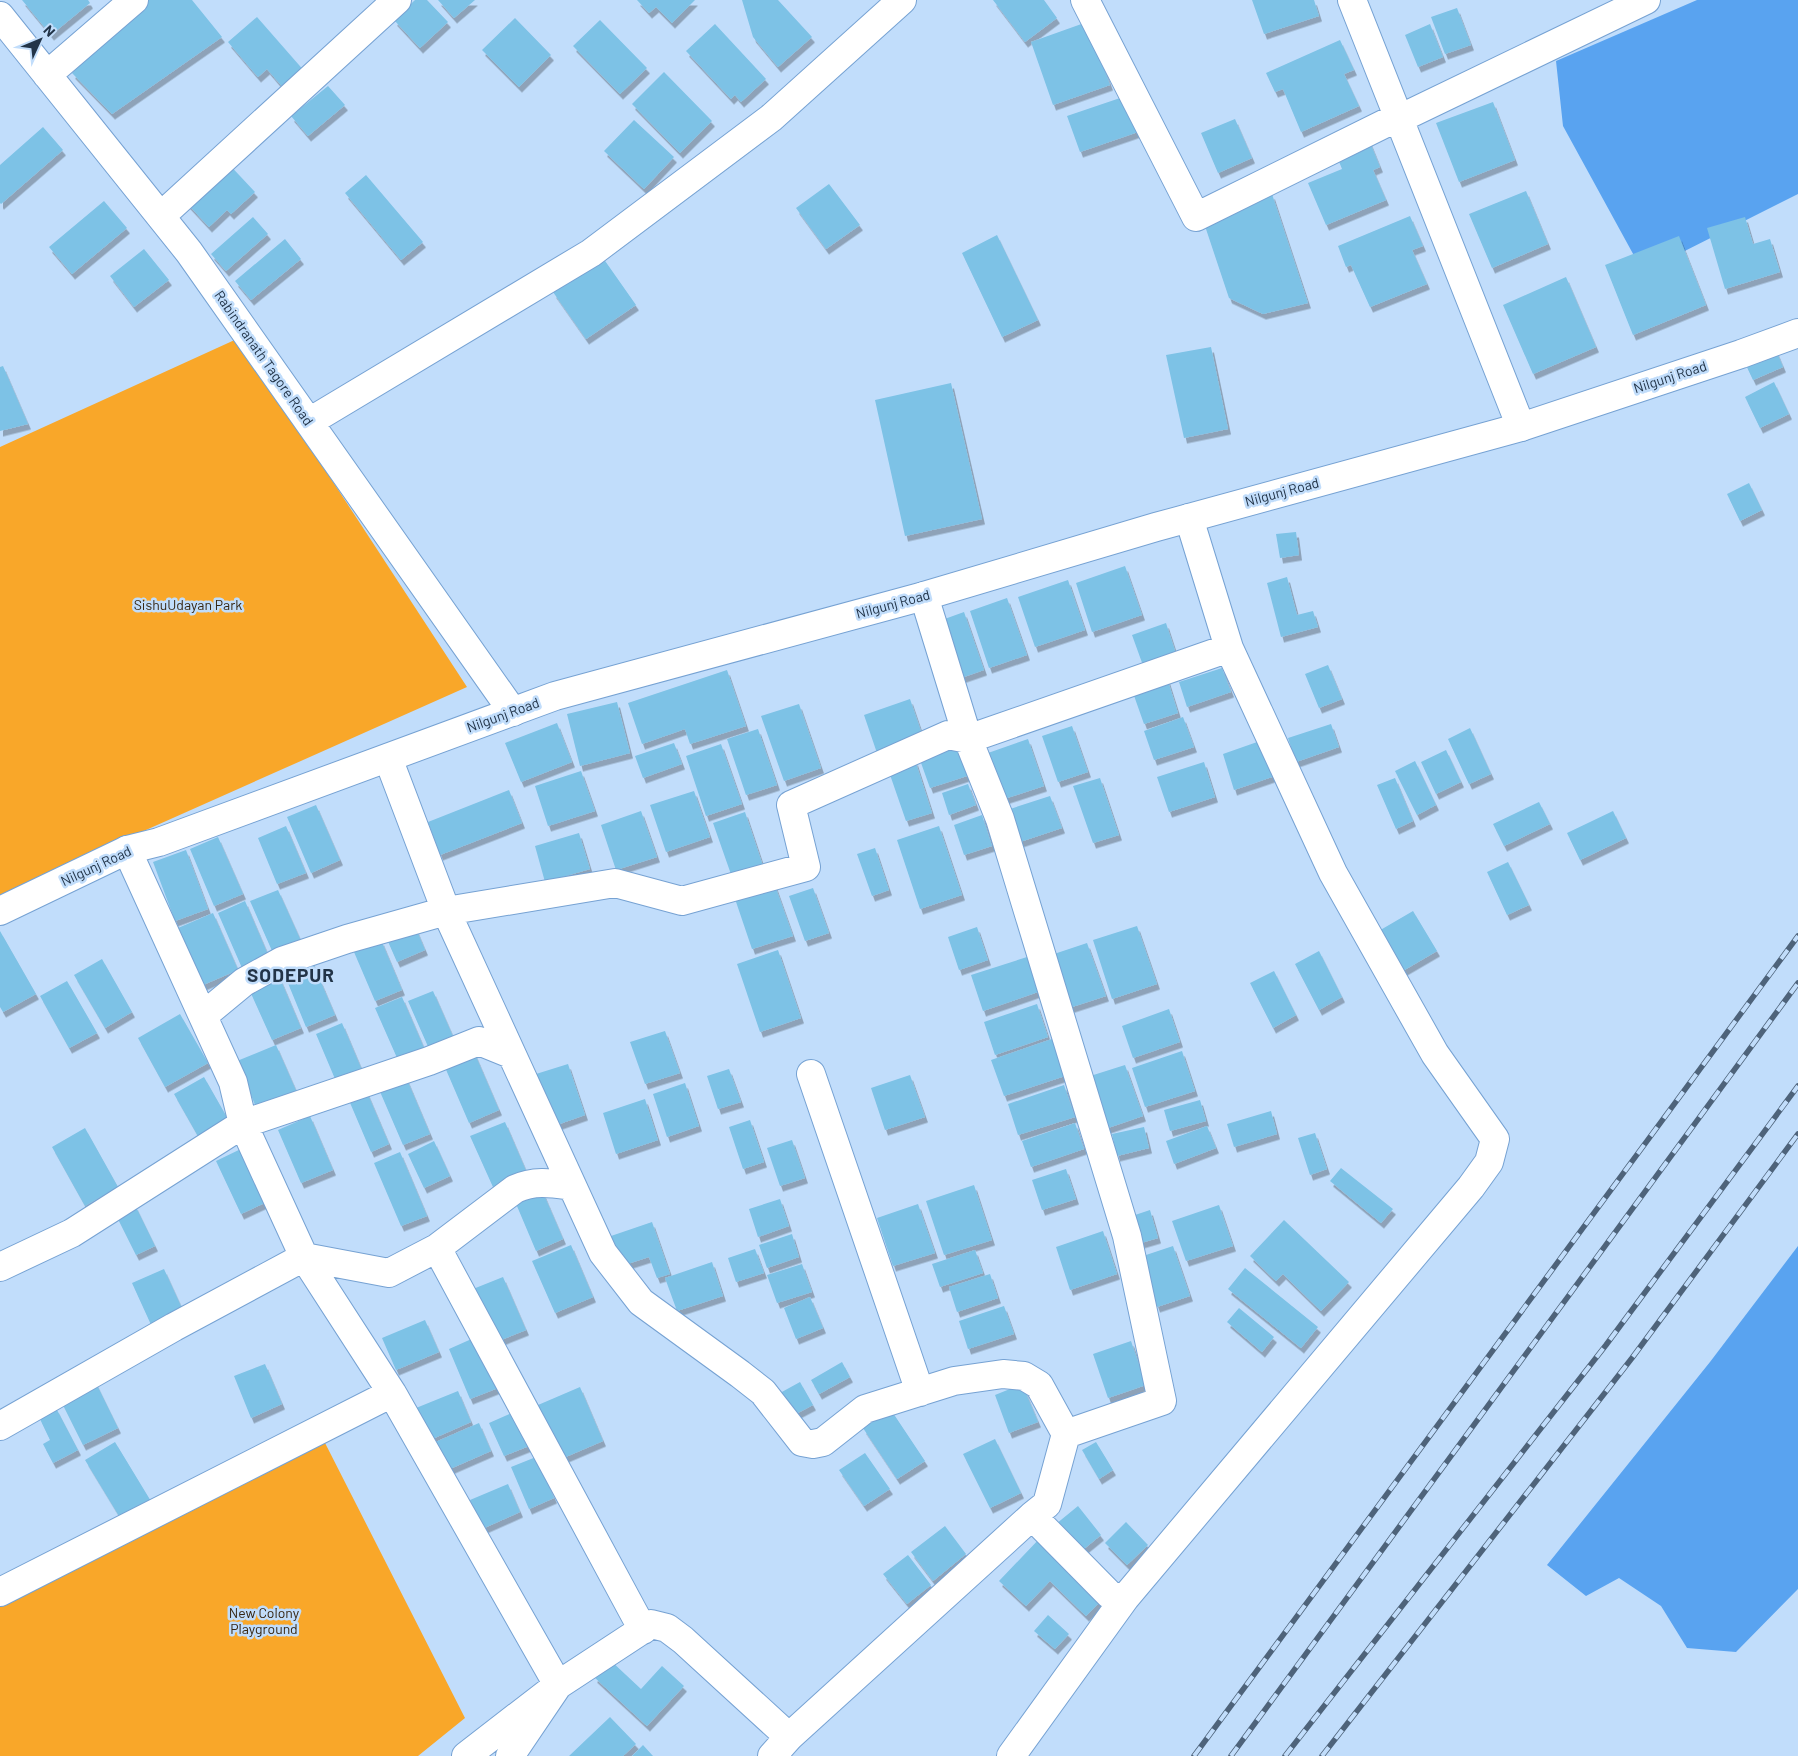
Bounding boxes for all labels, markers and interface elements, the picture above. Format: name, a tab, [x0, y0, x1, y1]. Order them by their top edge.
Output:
north arrow	[15, 15, 65, 65]
text: N	[40, 21, 59, 40]
street label: Rabindranath Tagore Road	[211, 287, 317, 428]
street label: Nilgunj Road	[1631, 357, 1709, 396]
street label: Nilgunj Road	[1243, 473, 1321, 510]
street label: Nilgunj Road	[854, 585, 932, 622]
park label: SishuUdayan Park	[134, 596, 242, 613]
street label: Nilgunj Road	[464, 694, 541, 736]
street label: Nilgunj Road	[58, 842, 134, 889]
district label: SODEPUR	[247, 963, 335, 986]
park label: New Colony Playground	[229, 1604, 300, 1637]

